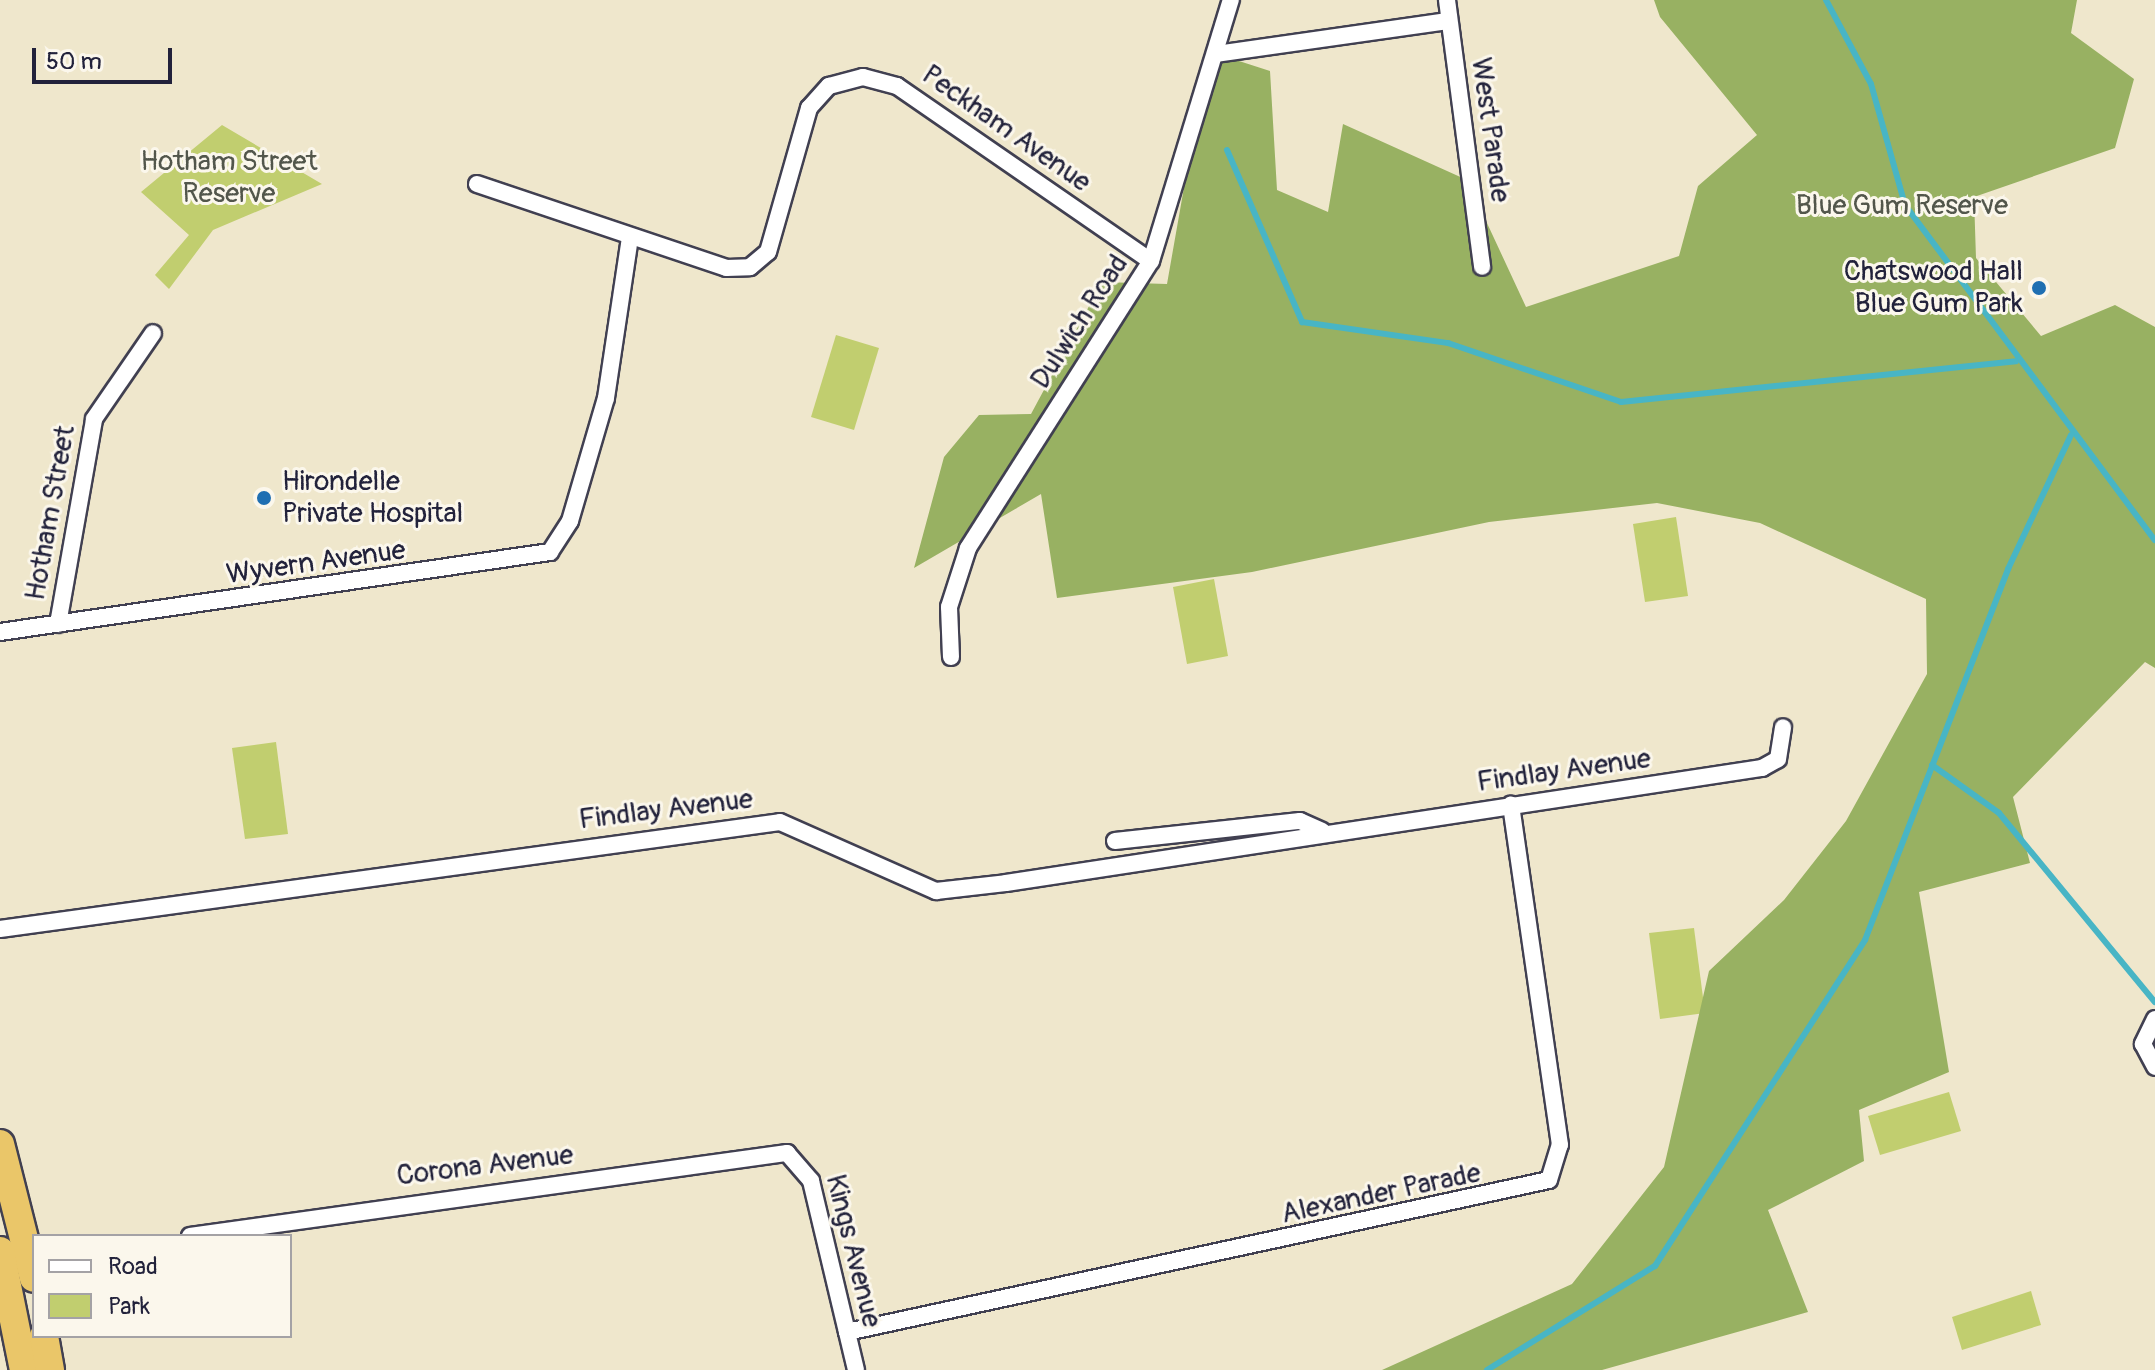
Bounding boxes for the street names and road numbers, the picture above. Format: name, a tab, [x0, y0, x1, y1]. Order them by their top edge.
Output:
street label: West Parade	[1463, 55, 1517, 205]
street label: Peckham Avenue	[915, 58, 1097, 200]
street label: Dulwich Road	[1024, 249, 1136, 395]
street label: Hotham Street	[19, 423, 83, 603]
street label: Wyvern Avenue	[224, 534, 408, 592]
street label: Findlay Avenue	[1475, 742, 1653, 800]
street label: Findlay Avenue	[577, 783, 755, 837]
street label: Corona Avenue	[395, 1139, 575, 1193]
street label: Alexander Parade	[1278, 1156, 1484, 1232]
street label: Kings Avenue	[818, 1171, 888, 1331]

